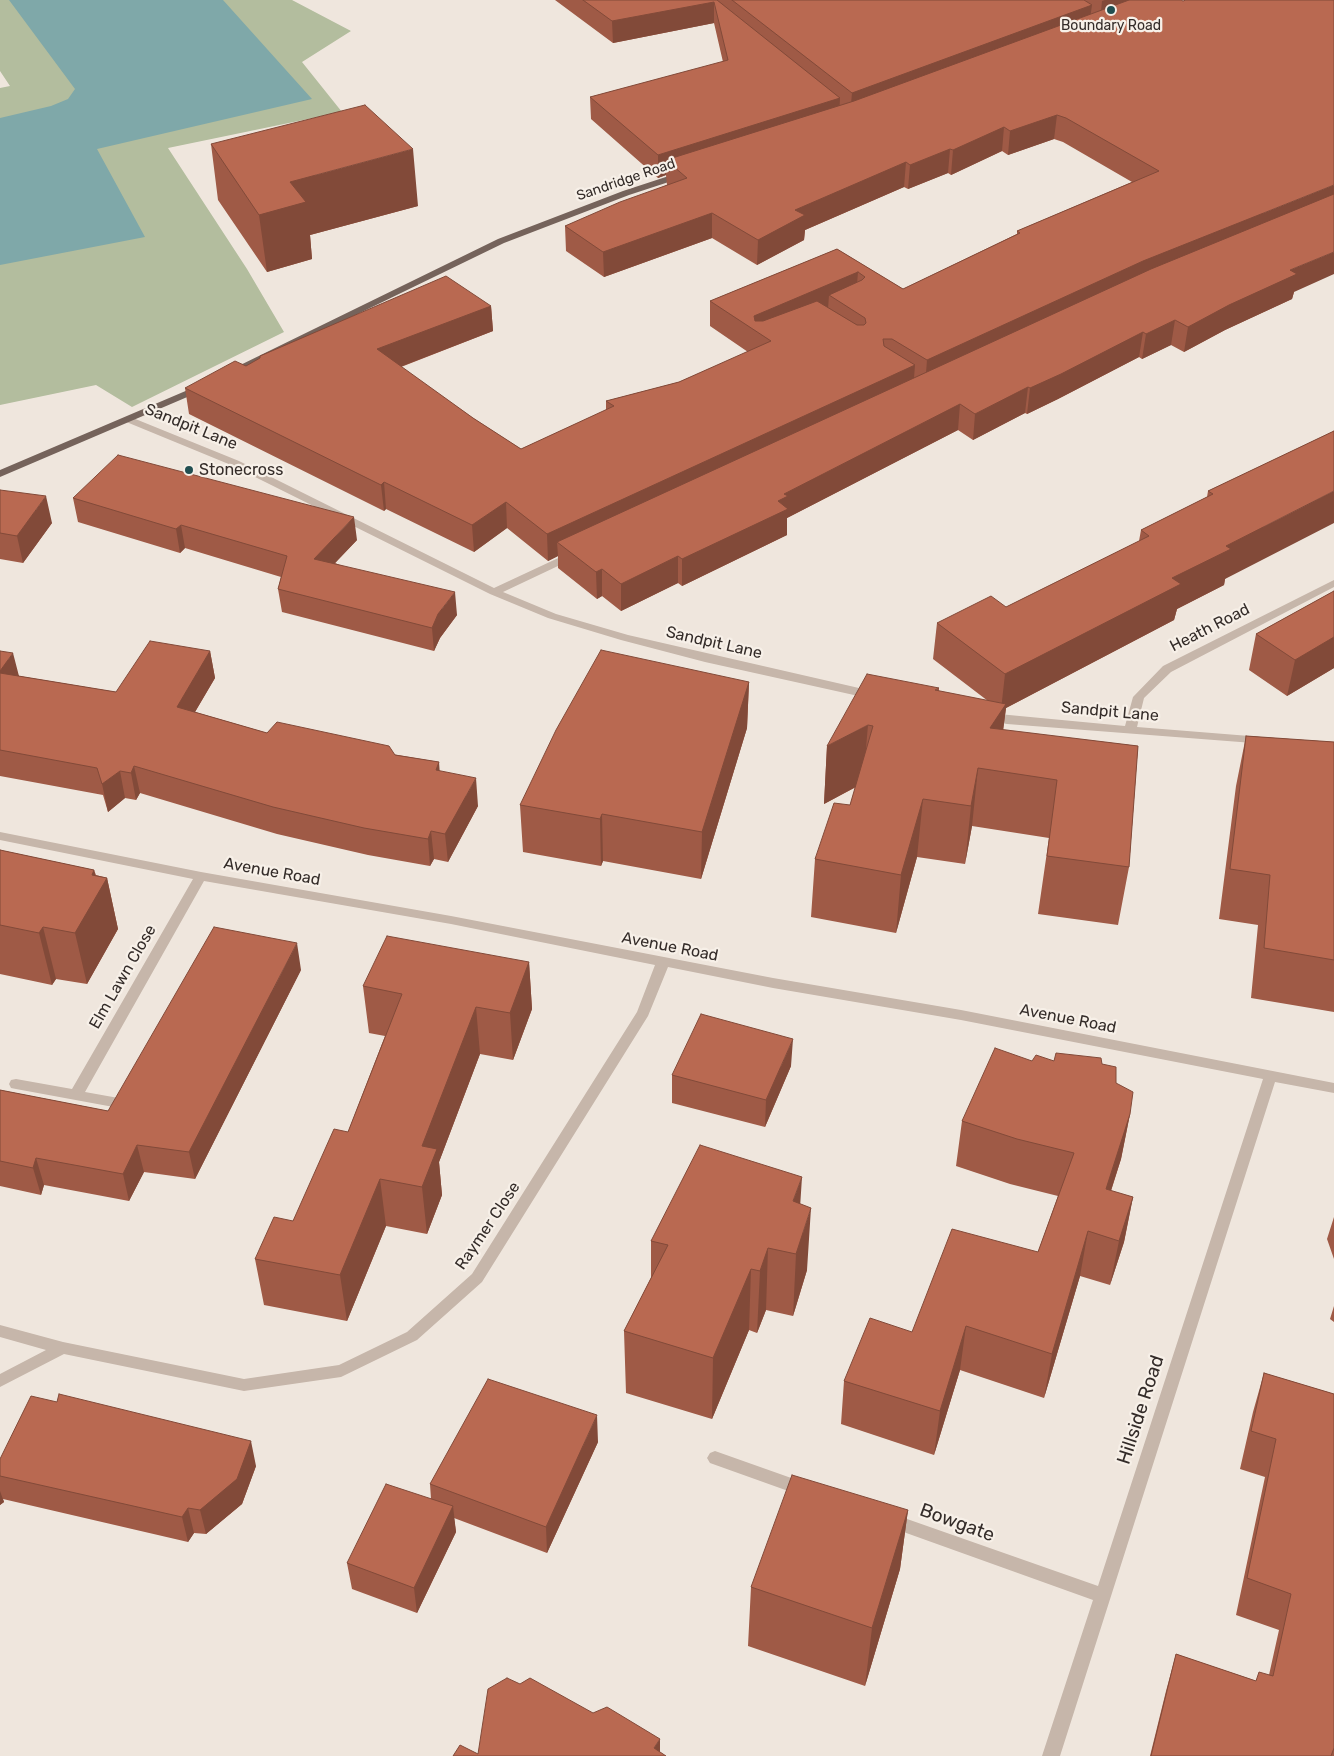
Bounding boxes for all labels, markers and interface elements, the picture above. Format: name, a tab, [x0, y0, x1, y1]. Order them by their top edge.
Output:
marker: Boundary Road	[1105, 4, 1117, 16]
place label: Boundary Road	[1061, 18, 1161, 34]
street label: Sandridge Road	[575, 155, 677, 205]
street label: Sandpit Lane	[142, 400, 240, 454]
place label: Stonecross	[199, 460, 283, 480]
marker: Stonecross	[183, 464, 195, 476]
street label: Heath Road	[1167, 600, 1253, 656]
street label: Sandpit Lane	[664, 623, 764, 663]
street label: Sandpit Lane	[1060, 698, 1160, 726]
street label: Avenue Road	[222, 854, 322, 890]
street label: Elm Lawn Close	[85, 922, 161, 1032]
street label: Avenue Road	[620, 928, 720, 966]
street label: Avenue Road	[1018, 1000, 1118, 1038]
street label: Raymer Close	[452, 1178, 524, 1274]
street label: Hillside Road	[1113, 1353, 1169, 1467]
street label: Bowgate	[916, 1499, 998, 1547]

